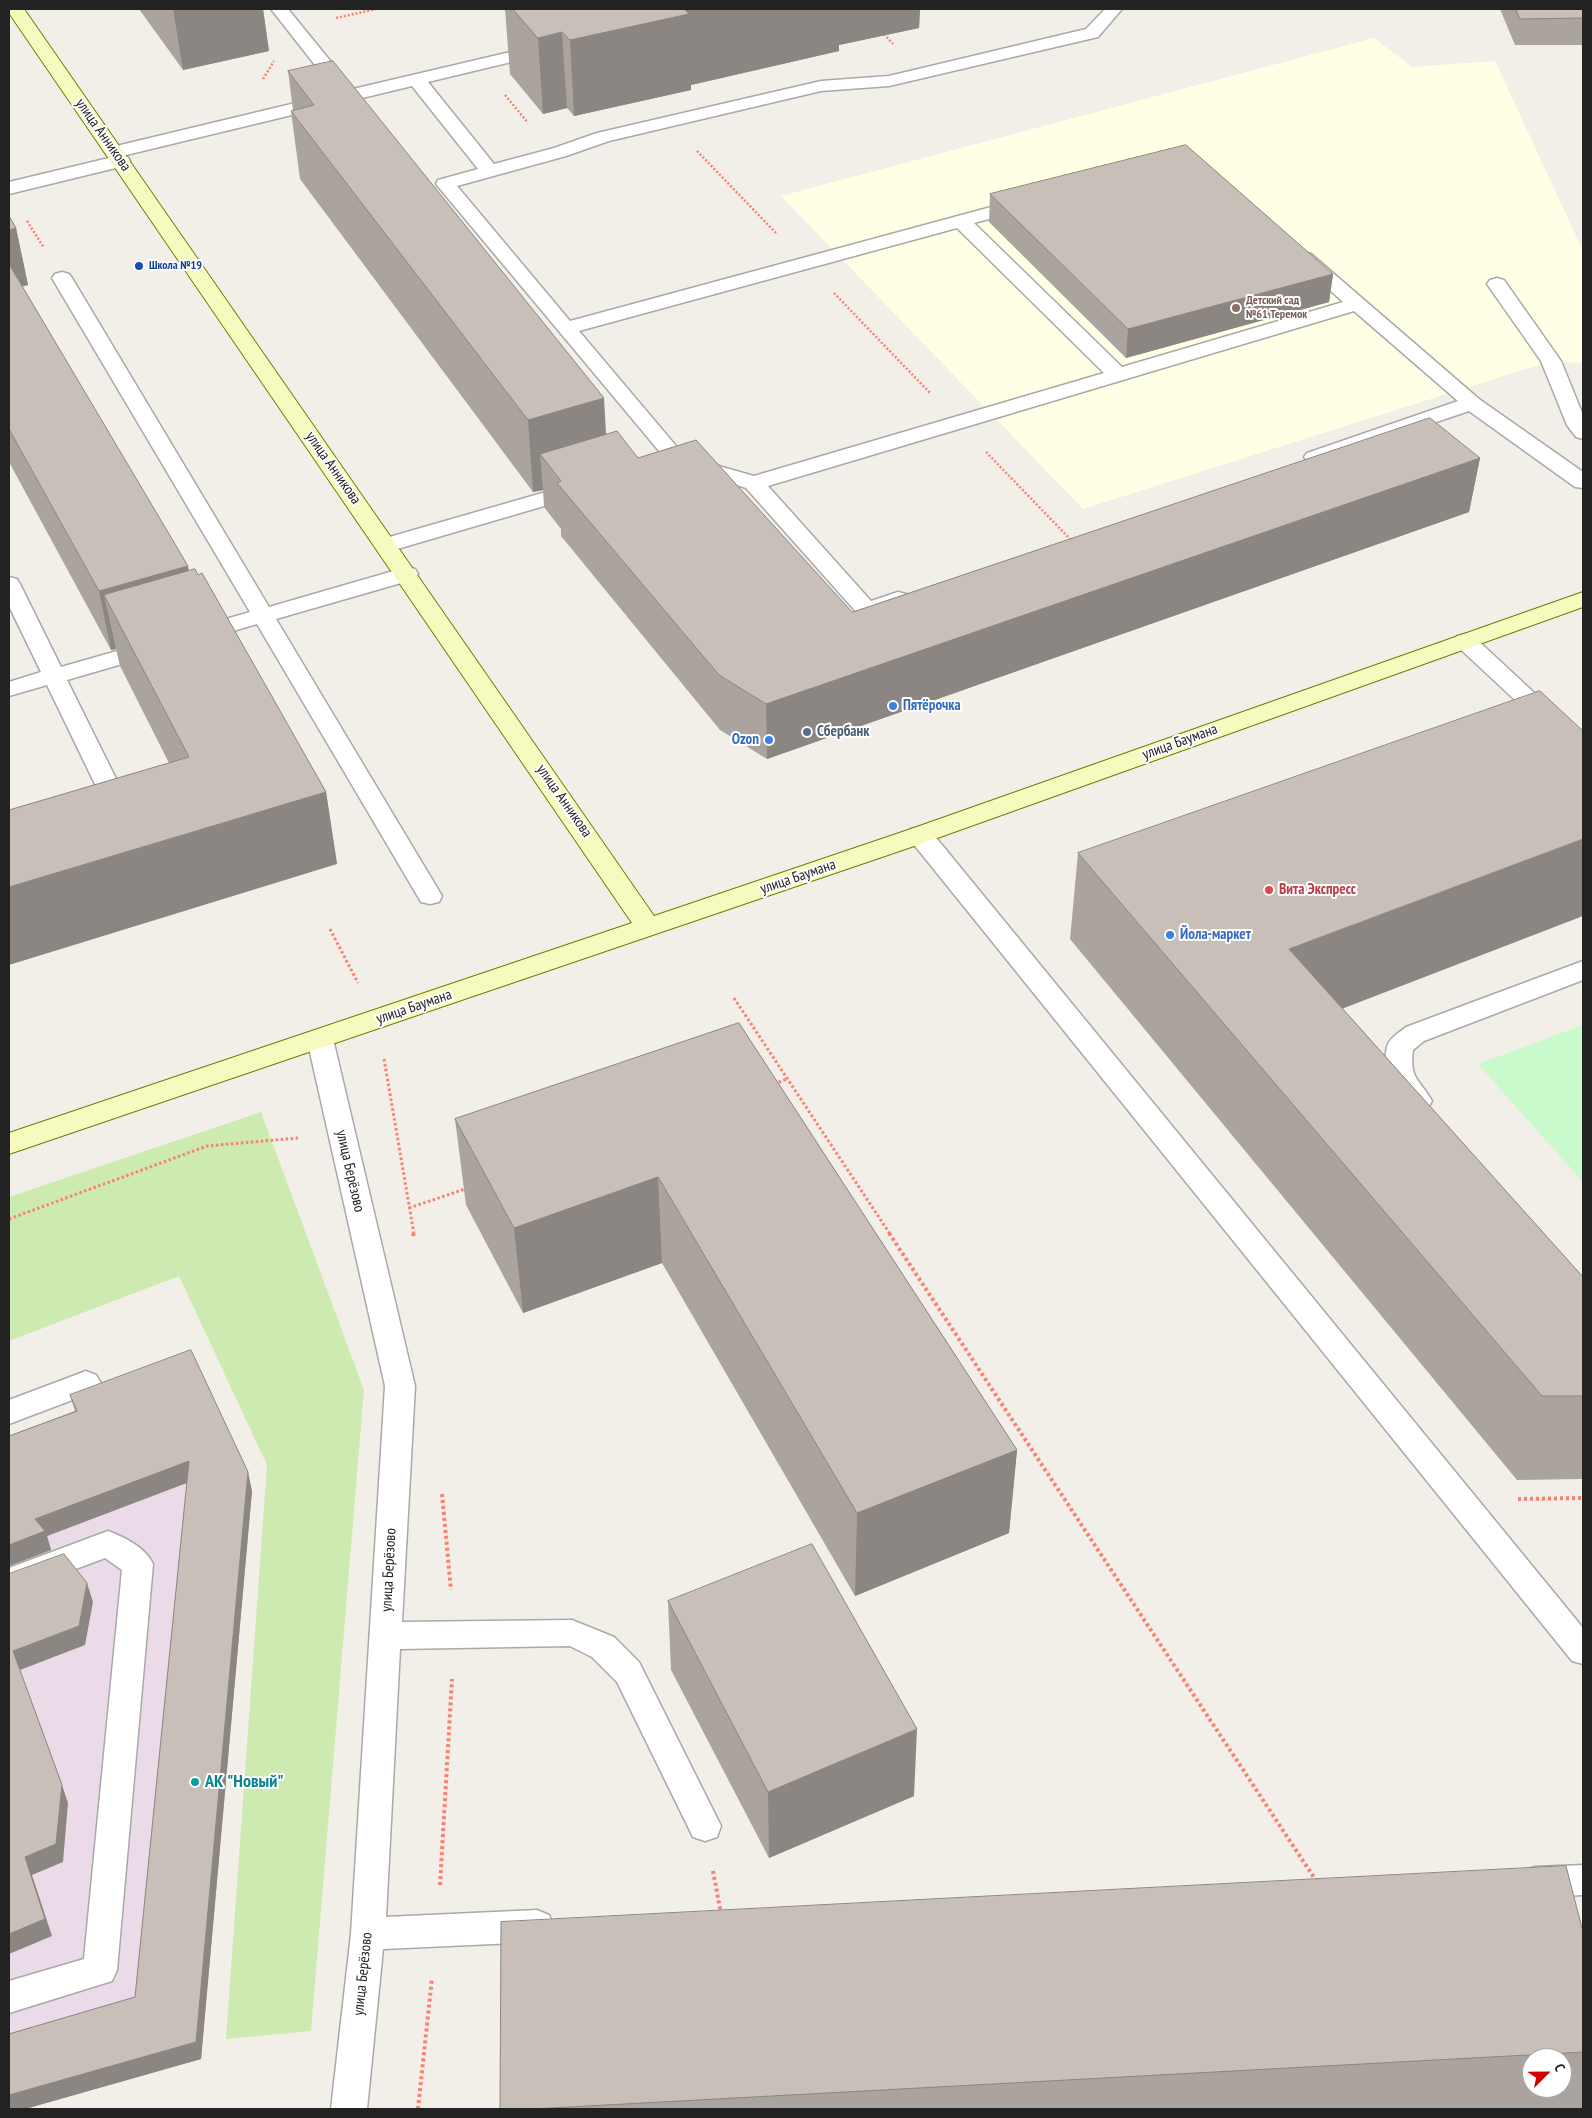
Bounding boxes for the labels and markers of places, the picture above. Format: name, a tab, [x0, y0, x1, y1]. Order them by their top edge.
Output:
place label: Школа №19	[149, 259, 202, 273]
marker: Школа №19	[133, 260, 145, 272]
place label: Детский сад №61 Теремок	[1246, 294, 1307, 322]
marker: Детский сад №61 Теремок	[1230, 302, 1242, 314]
place label: Пятёрочка	[903, 697, 961, 715]
marker: Пятёрочка	[887, 700, 899, 712]
place label: Сбербанк	[817, 723, 869, 741]
marker: Сбербанк	[801, 726, 813, 738]
place label: Ozon	[732, 731, 759, 749]
marker: Ozon	[763, 734, 775, 746]
place label: Вита Экспресс	[1279, 881, 1356, 899]
marker: Вита Экспресс	[1263, 884, 1275, 896]
place label: Йола-маркет	[1180, 926, 1251, 944]
marker: Йола-маркет	[1164, 929, 1176, 941]
place label: АК "Новый"	[205, 1771, 284, 1793]
marker: АК "Новый"	[189, 1776, 201, 1788]

